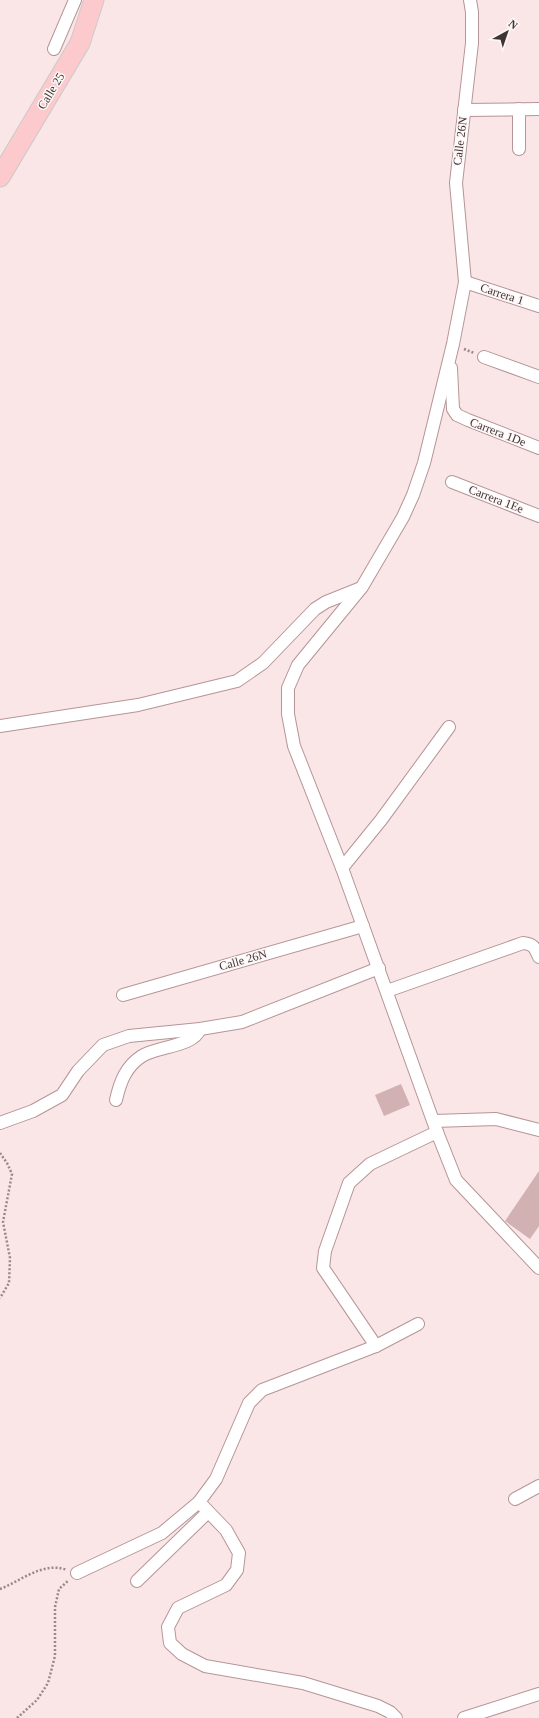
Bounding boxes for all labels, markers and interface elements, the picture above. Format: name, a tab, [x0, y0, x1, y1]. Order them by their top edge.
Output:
north arrow	[487, 12, 527, 52]
text: N	[507, 17, 520, 32]
street label: Calle 25	[35, 70, 67, 112]
street label: Calle 26N	[450, 116, 470, 166]
street label: Carrera 1	[478, 280, 526, 308]
street label: Carrera 1De	[468, 415, 528, 449]
street label: Carrera 1Ee	[467, 482, 525, 516]
street label: Calle 26N	[218, 946, 269, 973]

